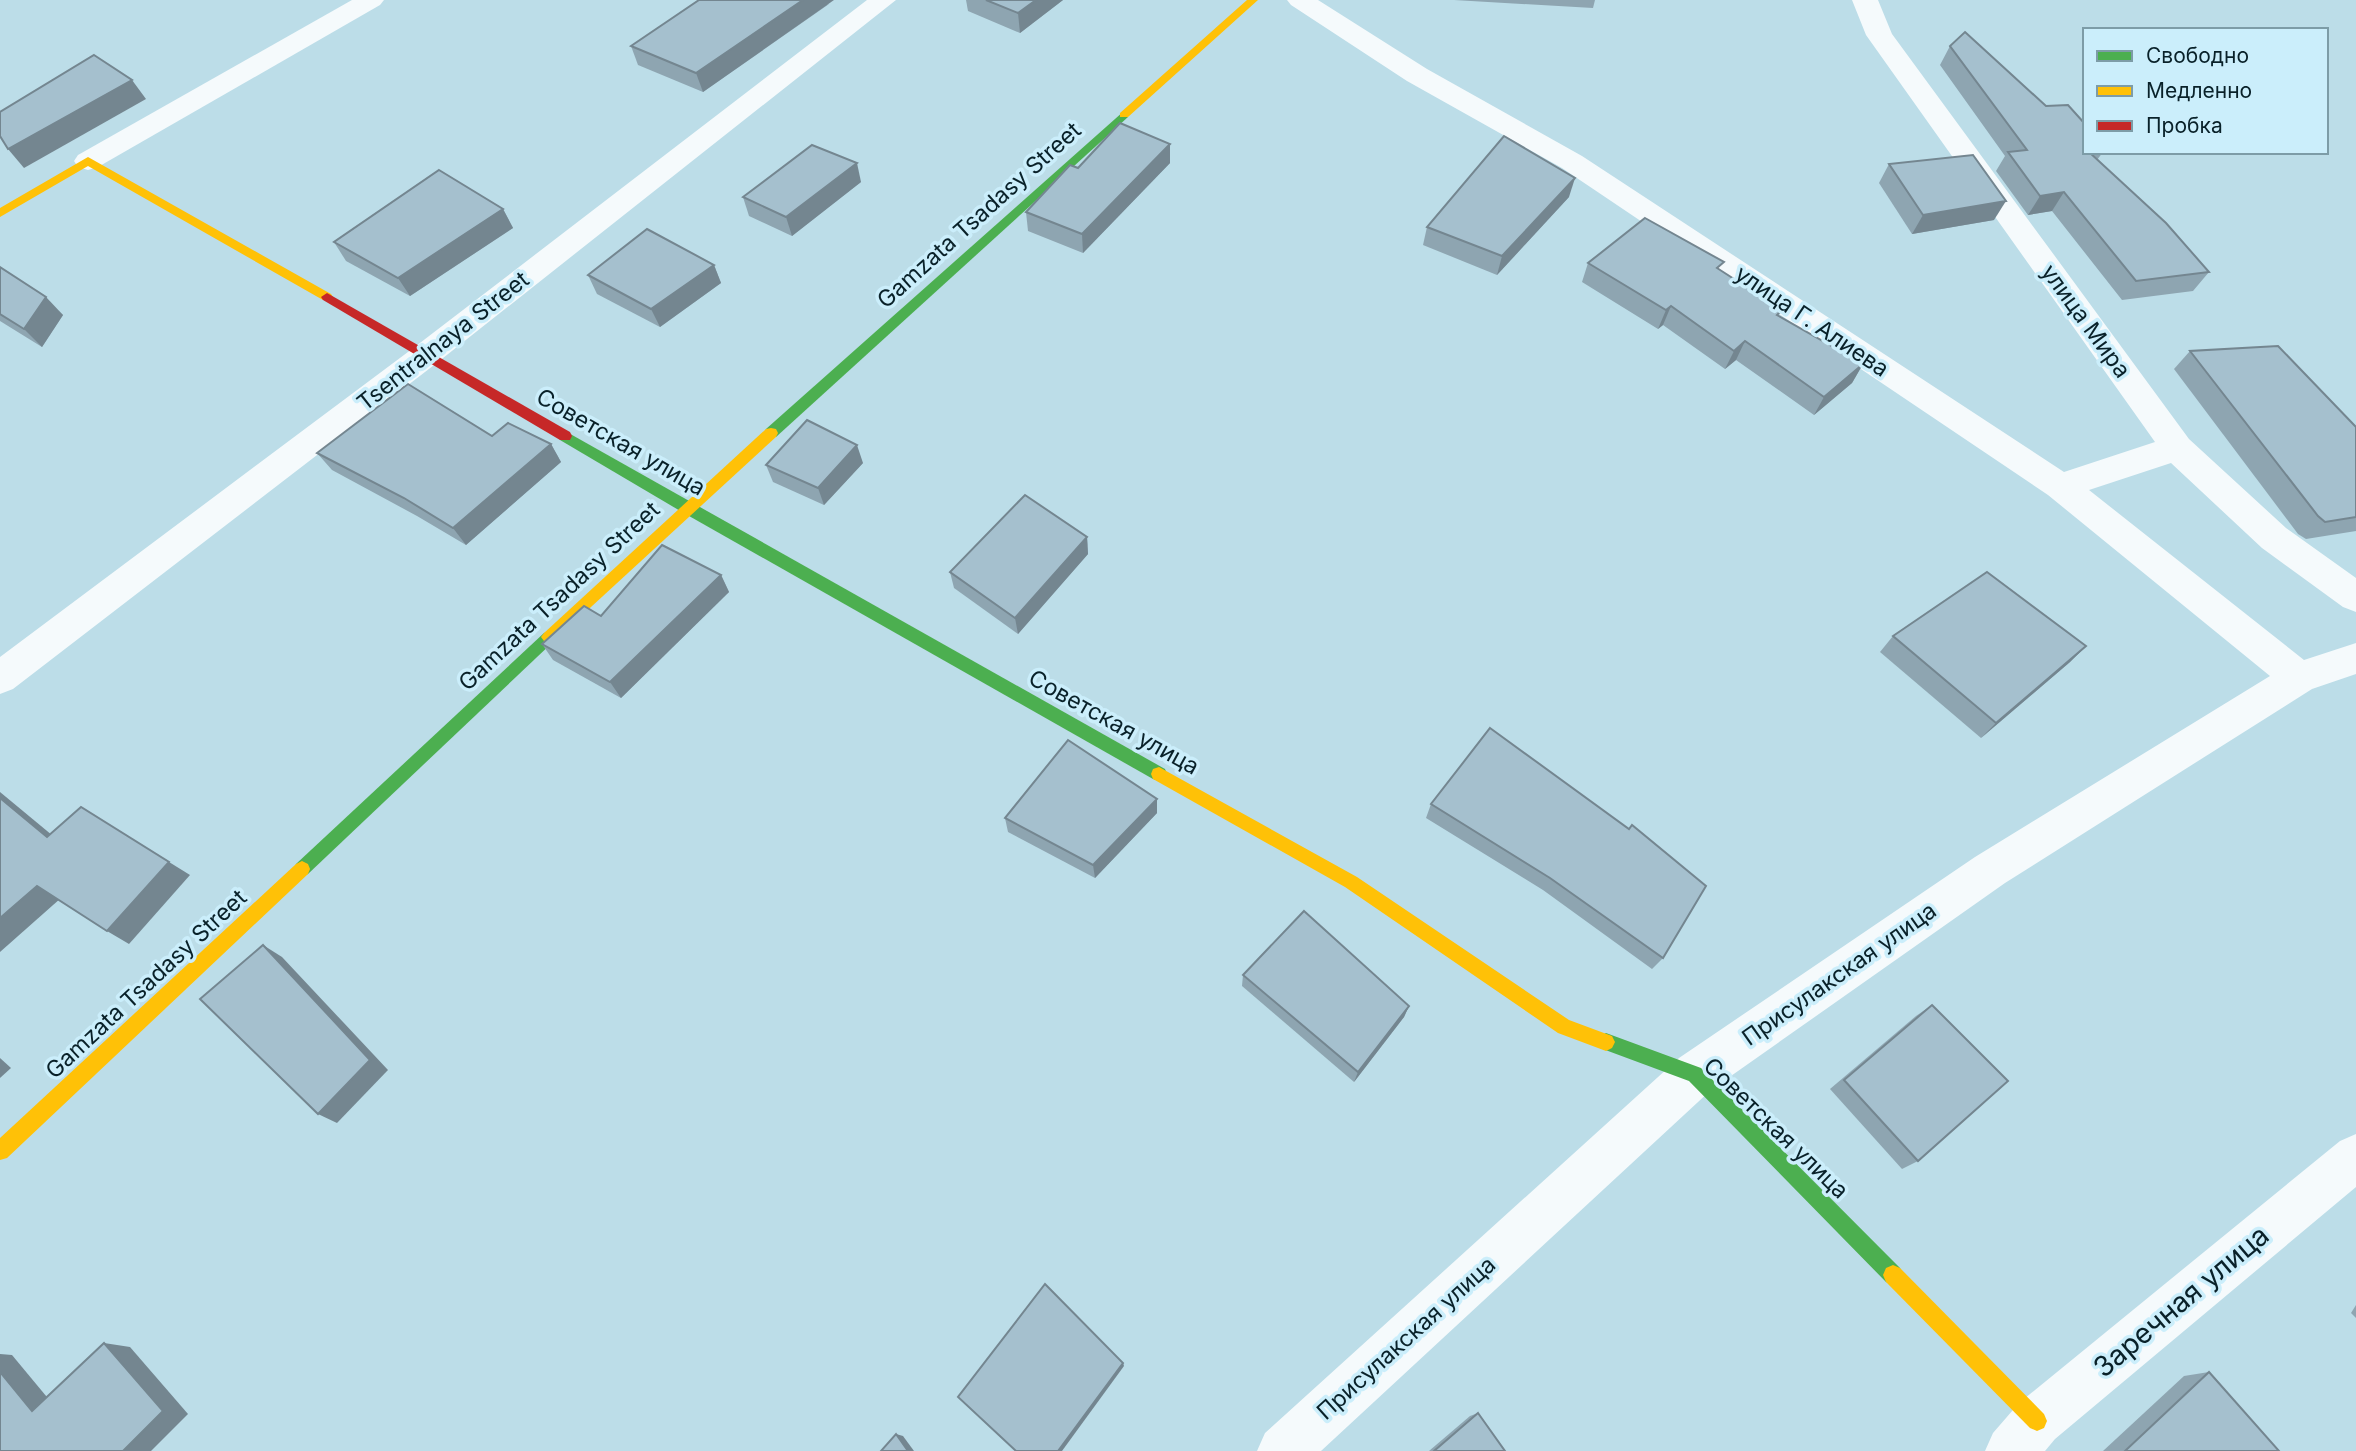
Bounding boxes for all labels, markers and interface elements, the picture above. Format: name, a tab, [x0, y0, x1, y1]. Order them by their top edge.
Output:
legend	[2083, 28, 2328, 154]
text: Свободно	[2146, 43, 2249, 68]
text: Медленно	[2146, 78, 2252, 103]
text: Пробка	[2146, 113, 2223, 138]
street label: Gamzata Tsadasy Street	[871, 116, 1087, 314]
street label: улица Г. Алиева	[1730, 259, 1894, 383]
street label: улица Мира	[2035, 259, 2137, 383]
street label: Tsentralnaya Street	[352, 265, 535, 417]
street label: Советская улица	[532, 382, 710, 502]
street label: Gamzata Tsadasy Street	[453, 495, 666, 696]
street label: Советская улица	[1024, 664, 1204, 780]
street label: Gamzata Tsadasy Street	[40, 883, 253, 1084]
street label: Присулакская улица	[1737, 896, 1941, 1052]
street label: Советская улица	[1698, 1052, 1854, 1204]
street label: Заречная улица	[2087, 1218, 2275, 1384]
street label: Присулакская улица	[1311, 1250, 1501, 1426]

